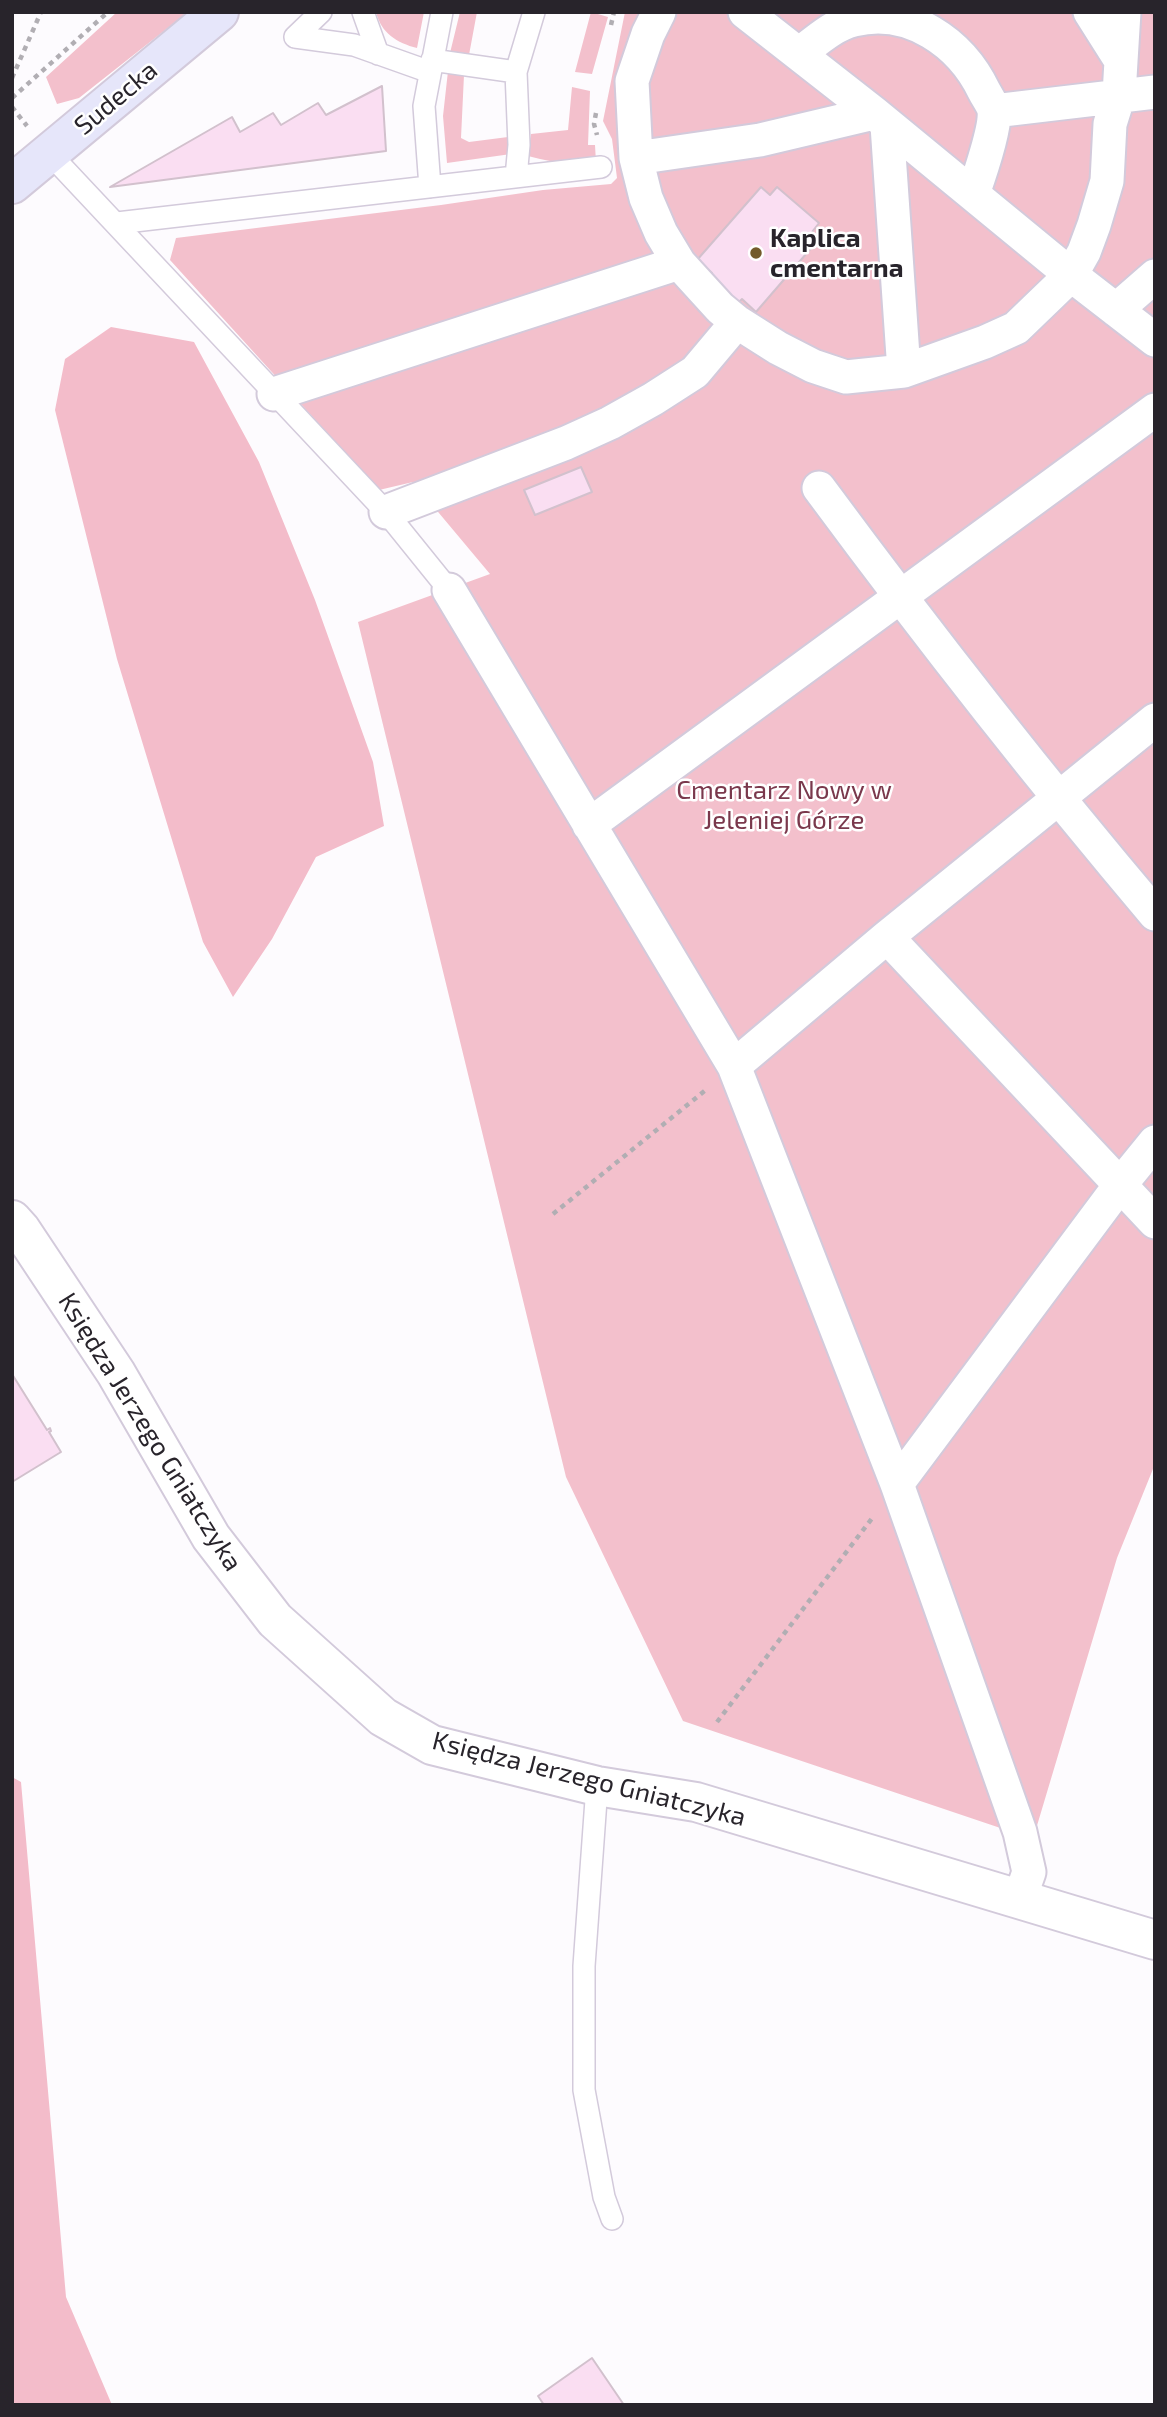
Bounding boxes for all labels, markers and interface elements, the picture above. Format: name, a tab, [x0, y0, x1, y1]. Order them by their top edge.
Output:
street label: Sudecka	[68, 54, 164, 142]
place label: Kaplica cmentarna	[770, 222, 903, 284]
marker: Kaplica cmentarna	[748, 245, 764, 261]
park label: Cmentarz Nowy w Jeleniej Górze	[676, 774, 892, 836]
street label: Księdza Jerzego Gniatczyka	[51, 1287, 249, 1577]
street label: Księdza Jerzego Gniatczyka	[429, 1725, 749, 1833]

